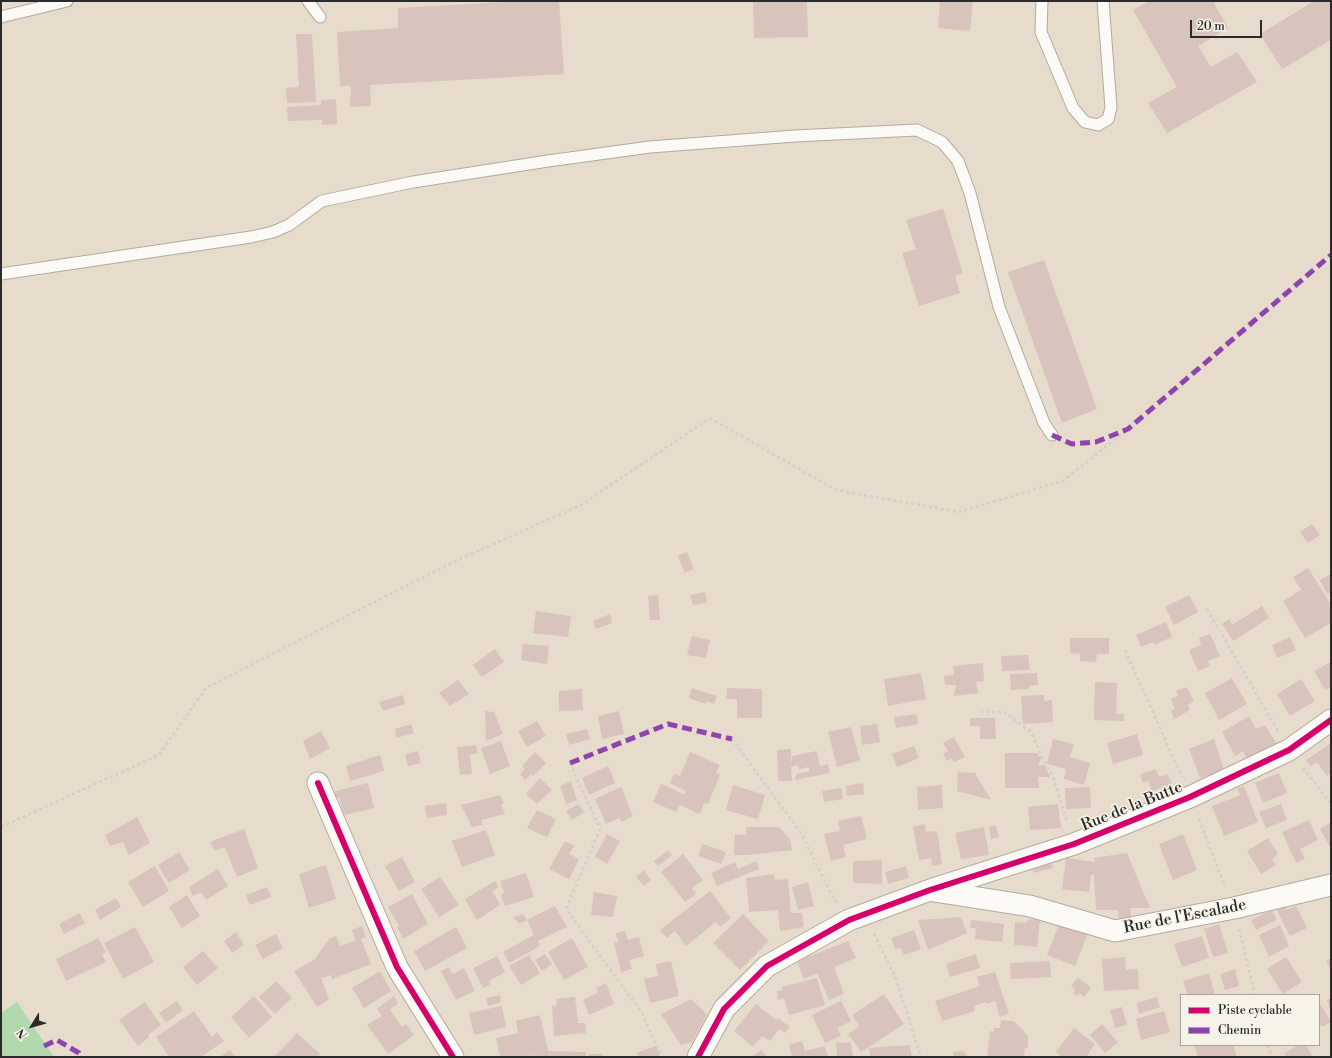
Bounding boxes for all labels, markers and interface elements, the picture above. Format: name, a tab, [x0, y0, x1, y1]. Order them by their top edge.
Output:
scale bar	[1192, 12, 1264, 38]
text: 20 m	[1197, 19, 1225, 34]
street label: Rue de la Butte	[1078, 778, 1186, 836]
street label: Rue de l'Escalade	[1122, 896, 1248, 938]
legend	[1180, 994, 1320, 1046]
text: Piste cyclable	[1218, 1003, 1292, 1018]
north arrow	[12, 1006, 52, 1046]
text: Chemin	[1218, 1023, 1261, 1038]
text: N	[14, 1026, 31, 1041]

